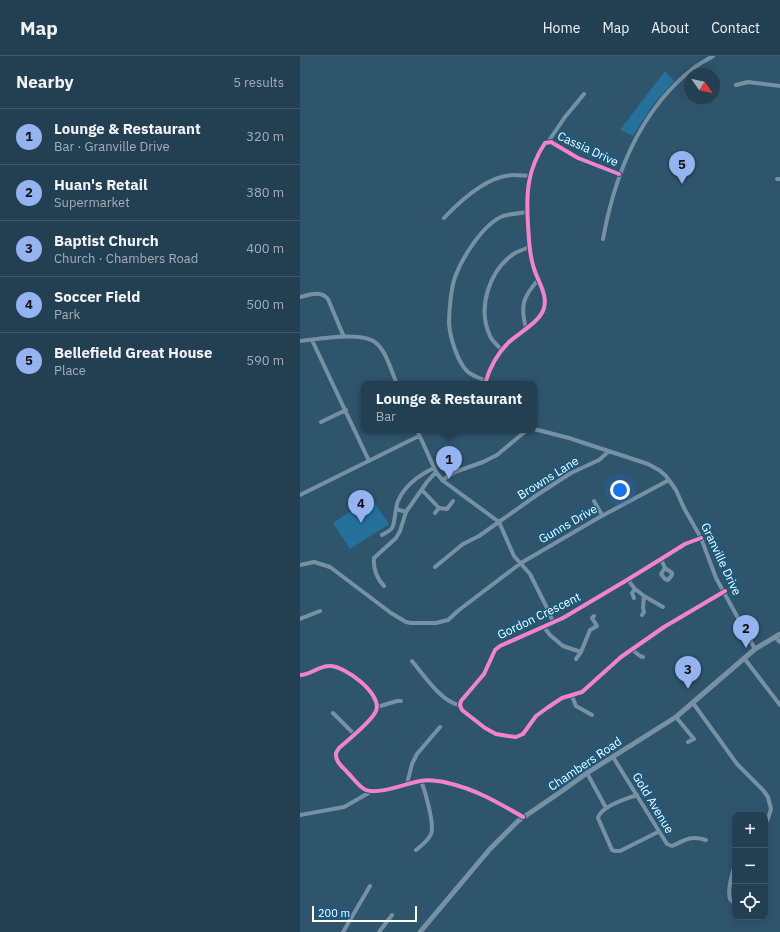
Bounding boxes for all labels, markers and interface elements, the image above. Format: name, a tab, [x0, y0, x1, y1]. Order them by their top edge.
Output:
text: Map	[20, 16, 58, 40]
text: Home	[543, 19, 580, 37]
text: Map	[602, 19, 629, 37]
text: About	[651, 19, 689, 37]
text: Contact	[711, 19, 760, 37]
north arrow	[684, 68, 720, 104]
text: Nearby	[16, 71, 74, 93]
text: 5 results	[233, 74, 284, 91]
text: Lounge & Restaurant	[54, 119, 201, 138]
text: 1	[25, 128, 33, 145]
text: 320 m	[246, 128, 284, 145]
street label: Cassia Drive	[555, 128, 621, 169]
text: Bar · Granville Drive	[54, 138, 170, 155]
pin: 5	[669, 151, 695, 184]
text: Huan's Retail	[54, 175, 148, 194]
text: 2	[25, 184, 33, 201]
text: 380 m	[246, 184, 284, 201]
text: Supermarket	[54, 194, 130, 211]
text: Baptist Church	[54, 231, 159, 250]
text: 3	[25, 240, 33, 257]
text: 400 m	[246, 240, 284, 257]
text: Church · Chambers Road	[54, 250, 198, 267]
text: Soccer Field	[54, 287, 140, 306]
text: 4	[25, 296, 33, 313]
text: 500 m	[246, 296, 284, 313]
text: Park	[54, 306, 80, 323]
text: Bellefield Great House	[54, 343, 212, 362]
text: 5	[25, 352, 33, 369]
text: 590 m	[246, 352, 284, 369]
text: Place	[54, 362, 86, 379]
popup	[361, 381, 537, 433]
text: Lounge & Restaurant	[376, 389, 522, 408]
text: Bar	[376, 408, 396, 425]
pin: 1	[436, 446, 462, 479]
street label: Browns Lane	[514, 453, 581, 502]
your location	[610, 480, 630, 500]
pin: 4	[348, 490, 374, 523]
street label: Gunns Drive	[536, 501, 600, 546]
street label: Granville Drive	[698, 520, 745, 598]
street label: Gordon Crescent	[495, 589, 583, 642]
pin: 2	[733, 615, 759, 648]
pin: 3	[675, 656, 701, 689]
street label: Chambers Road	[545, 733, 624, 794]
street label: Gold Avenue	[629, 770, 678, 836]
map controls	[732, 812, 768, 920]
button: +	[732, 812, 768, 848]
button: −	[732, 848, 768, 884]
button: locate	[732, 884, 768, 920]
scale bar	[312, 904, 417, 923]
text: 200 m	[318, 906, 350, 920]

